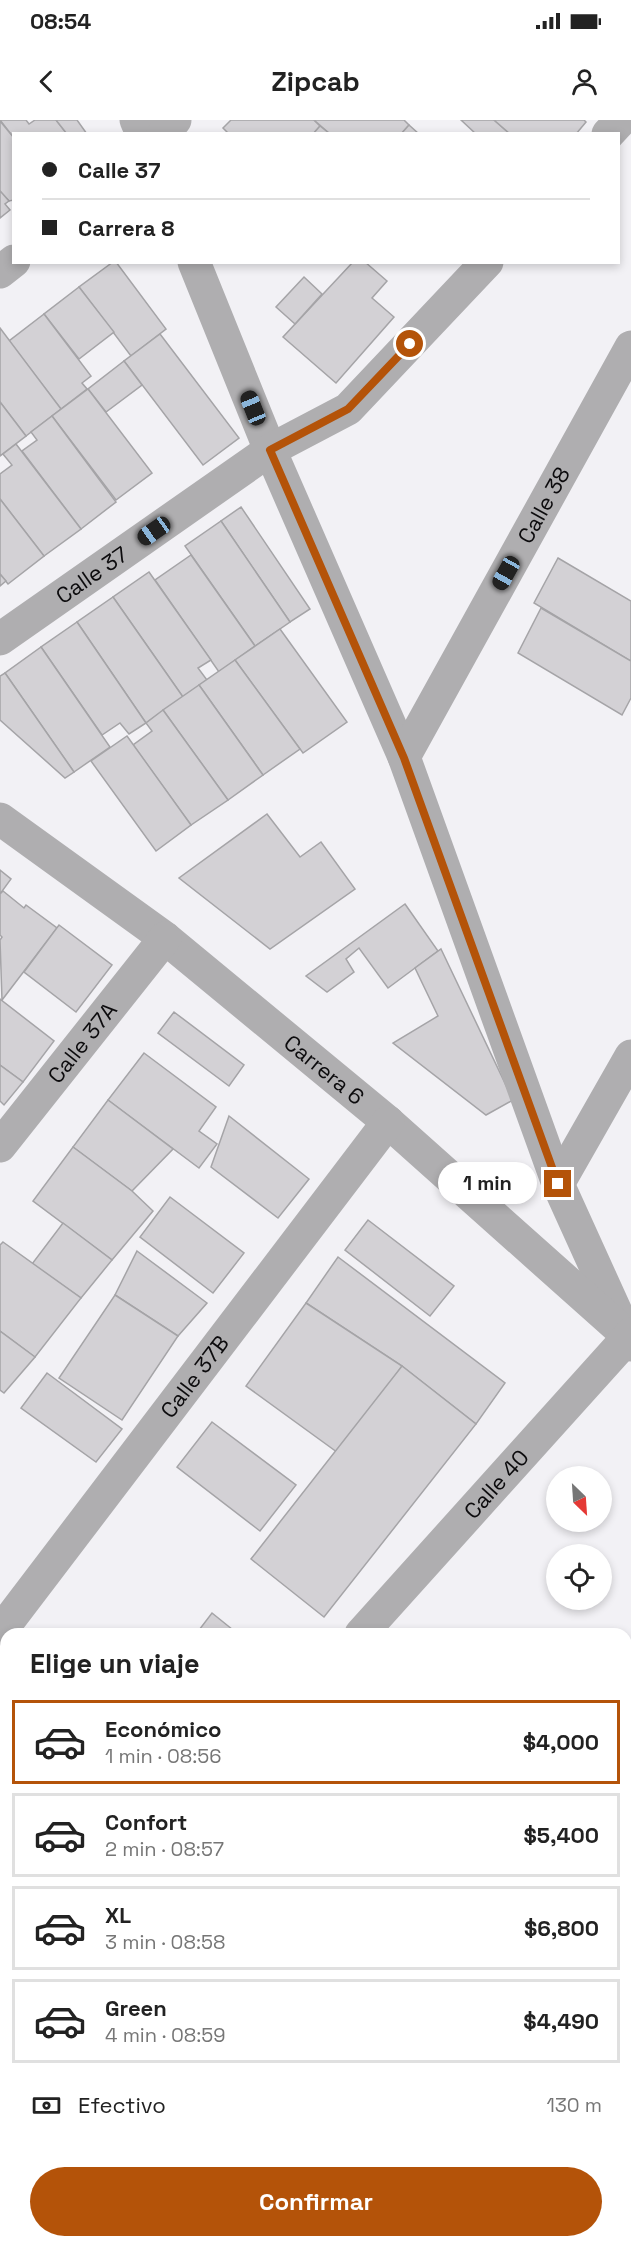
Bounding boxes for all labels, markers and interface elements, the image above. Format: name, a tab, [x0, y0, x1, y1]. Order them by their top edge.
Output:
text: 08:54	[30, 7, 91, 35]
text: Zipcab	[271, 64, 360, 99]
icon: back	[30, 65, 63, 98]
icon: person	[568, 65, 601, 98]
text: Calle 37	[78, 156, 160, 184]
text: Carrera 8	[78, 214, 175, 242]
route start	[396, 330, 423, 357]
car	[238, 388, 268, 428]
street label: Calle 38	[511, 462, 576, 548]
car	[134, 513, 174, 549]
street label: Calle 37	[50, 540, 133, 610]
car	[489, 553, 523, 593]
street label: Calle 37A	[41, 996, 123, 1089]
street label: Carrera 6	[279, 1028, 370, 1111]
callout: 1 min	[438, 1163, 537, 1205]
text: 1 min	[463, 1170, 512, 1196]
route end	[544, 1170, 571, 1197]
street label: Calle 37B	[154, 1330, 235, 1423]
street label: Calle 40	[458, 1443, 535, 1524]
north arrow	[546, 1466, 612, 1532]
map controls	[546, 1466, 612, 1610]
button: locate	[546, 1544, 612, 1610]
text: Elige un viaje	[30, 1646, 200, 1681]
icon: car	[33, 1715, 87, 1769]
text: Económico	[105, 1715, 222, 1743]
text: $4,000	[523, 1728, 599, 1756]
text: 1 min · 08:56	[105, 1743, 221, 1769]
icon: car	[33, 1808, 87, 1862]
text: Confort	[105, 1808, 187, 1836]
text: $5,400	[523, 1821, 599, 1849]
text: 2 min · 08:57	[105, 1836, 224, 1862]
icon: car	[33, 1901, 87, 1955]
text: XL	[105, 1901, 131, 1929]
text: $6,800	[524, 1914, 599, 1942]
text: 3 min · 08:58	[105, 1929, 225, 1955]
icon: car	[33, 1994, 87, 2048]
text: Green	[105, 1994, 167, 2022]
text: $4,490	[523, 2007, 599, 2035]
text: 4 min · 08:59	[105, 2022, 226, 2048]
icon: cash	[30, 2089, 63, 2122]
text: Efectivo	[78, 2091, 166, 2119]
text: 130 m	[546, 2092, 602, 2118]
button: Confirmar	[30, 2167, 602, 2236]

